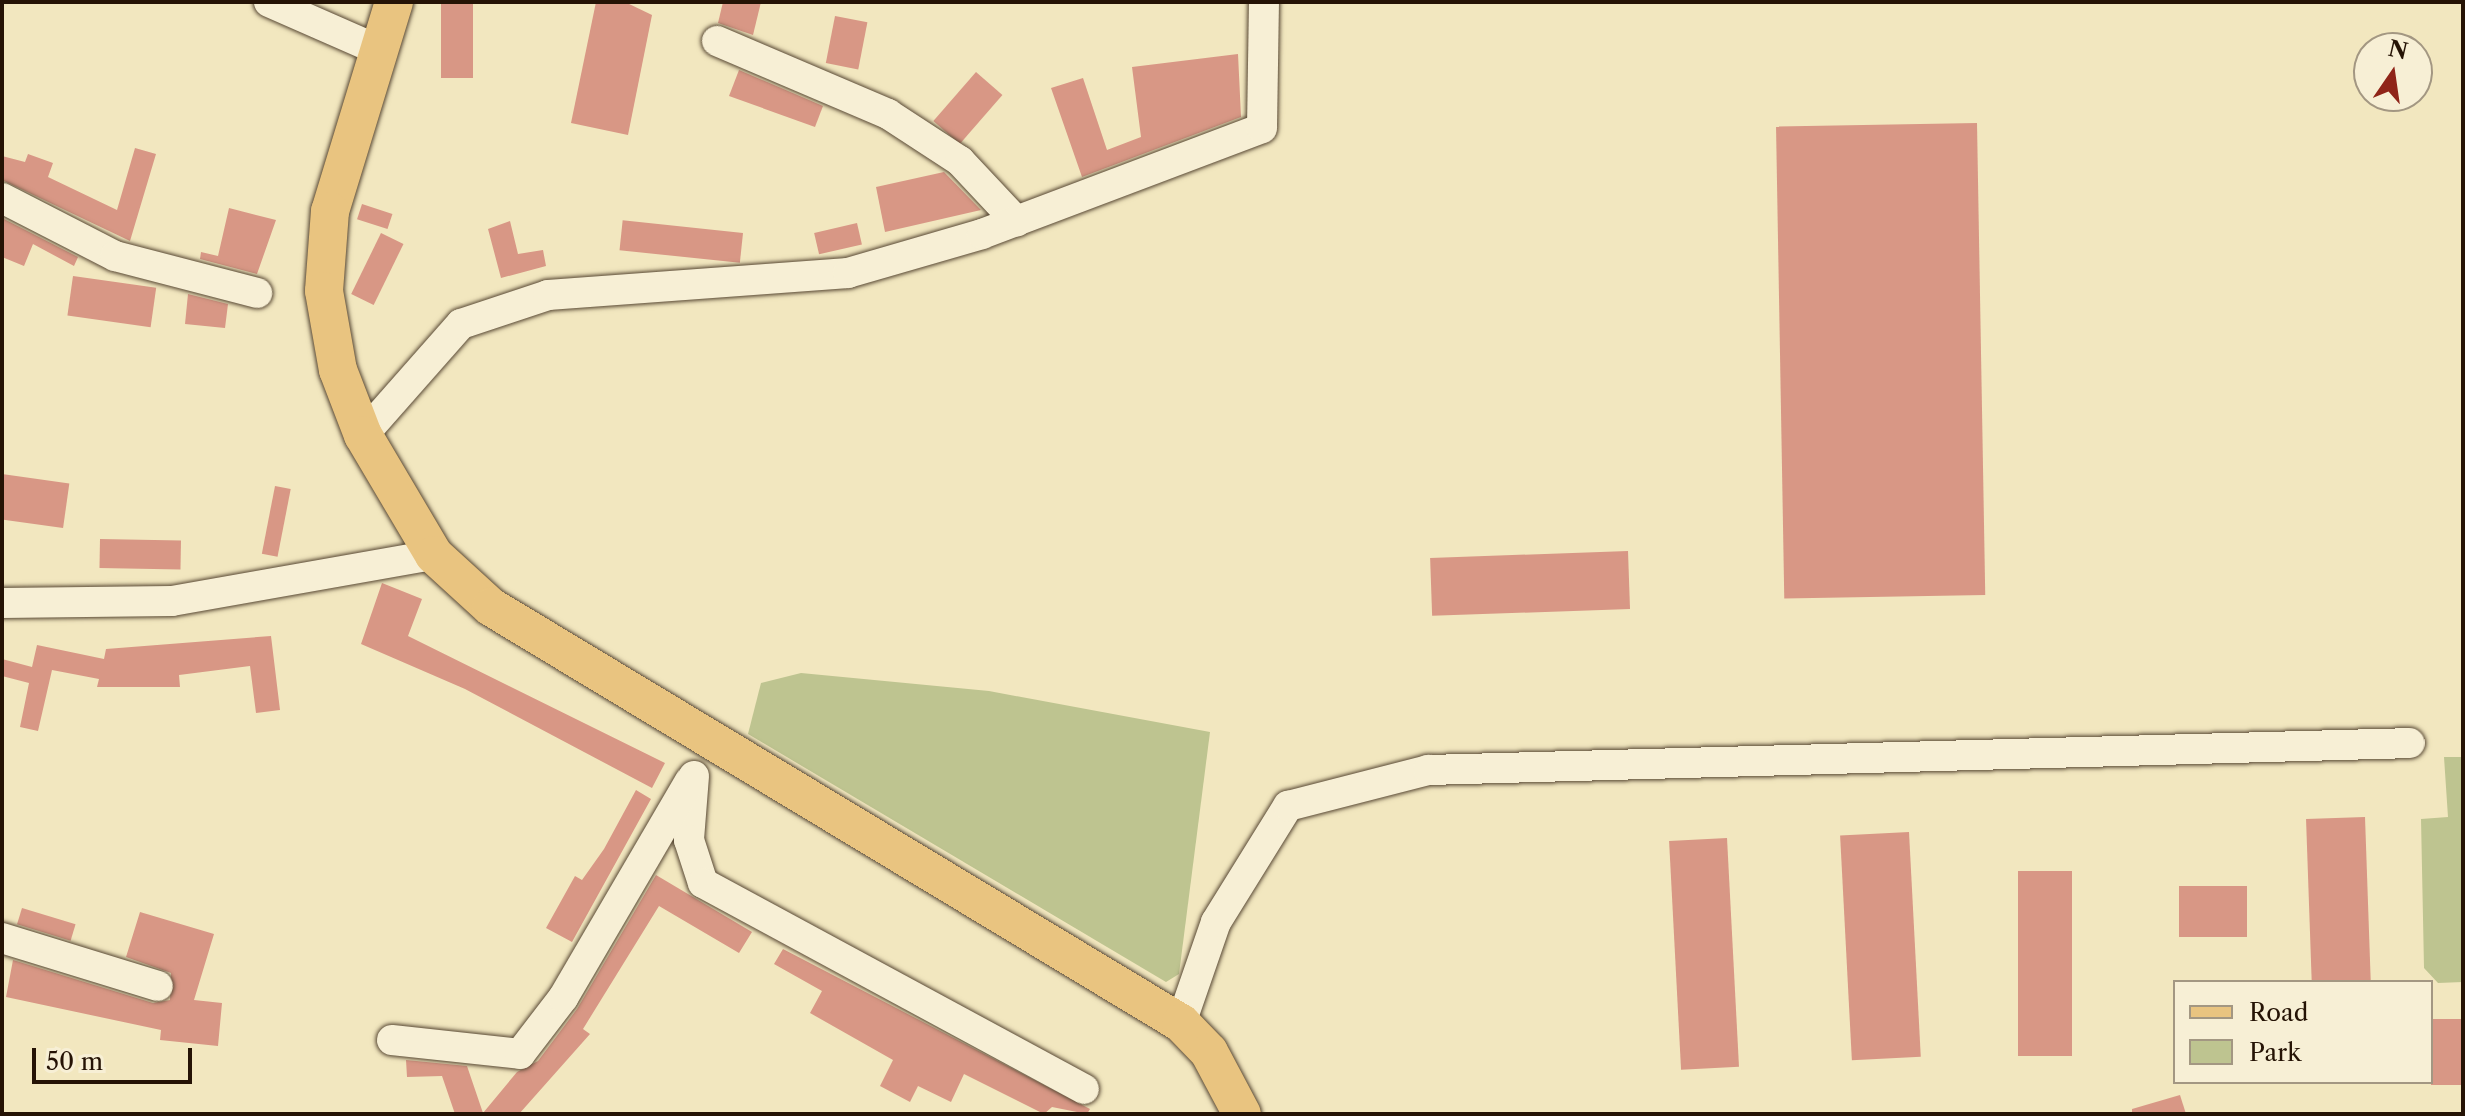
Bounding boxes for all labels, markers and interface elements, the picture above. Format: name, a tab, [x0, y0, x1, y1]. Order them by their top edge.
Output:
north arrow	[2353, 32, 2433, 112]
text: N	[2386, 35, 2410, 65]
legend	[2173, 980, 2433, 1084]
text: Road	[2249, 998, 2308, 1027]
scale bar	[36, 1032, 196, 1082]
text: Park	[2249, 1038, 2301, 1067]
text: 50 m	[46, 1047, 103, 1076]

